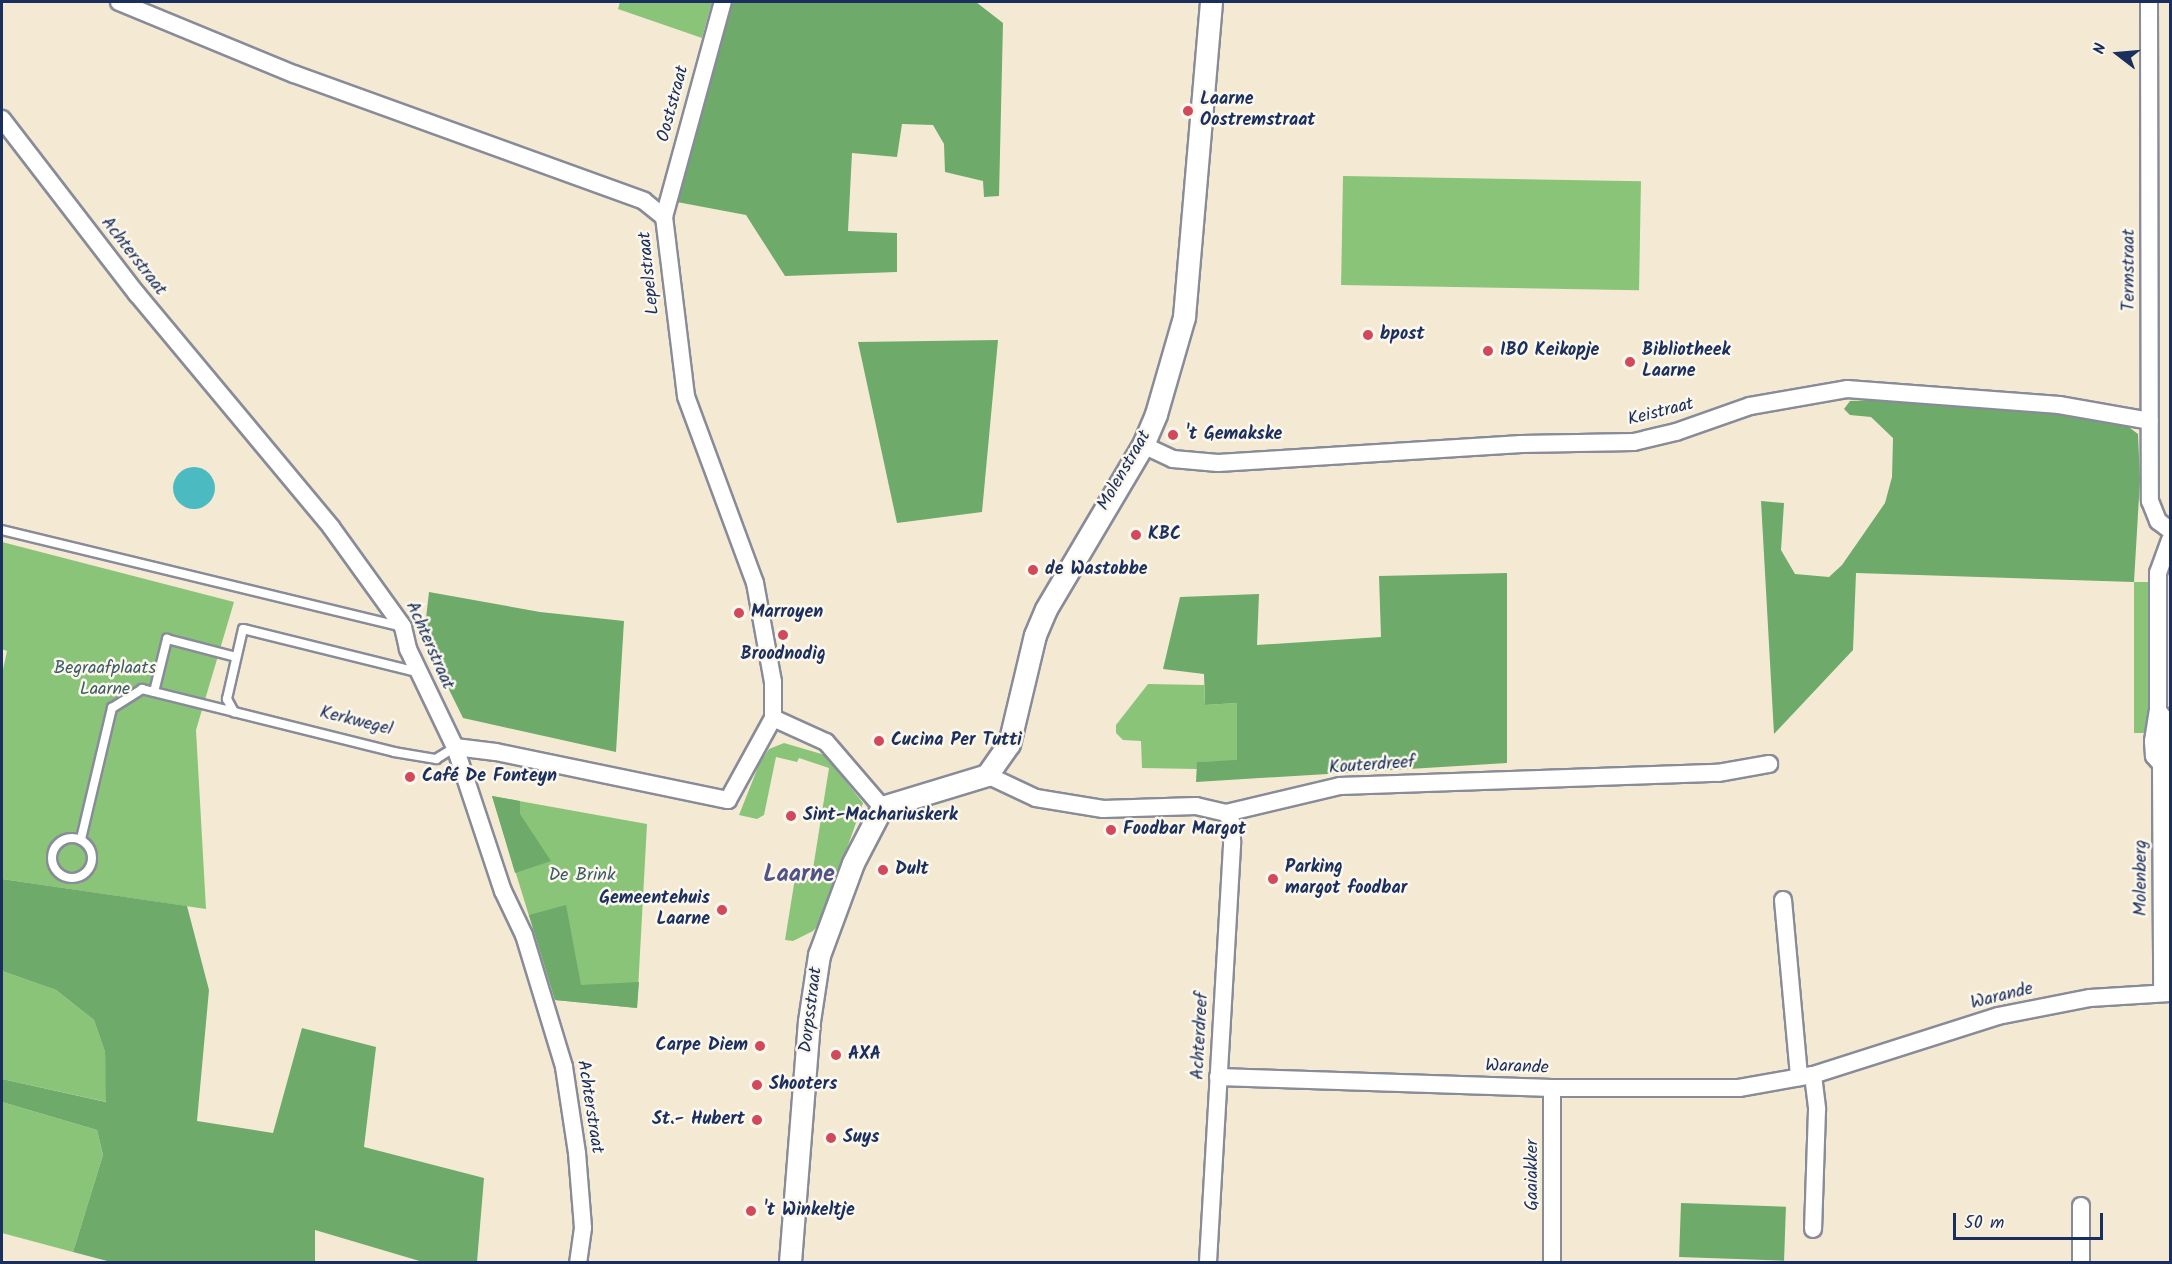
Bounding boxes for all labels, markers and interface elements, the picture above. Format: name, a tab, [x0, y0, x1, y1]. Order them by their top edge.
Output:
north arrow	[2088, 24, 2148, 84]
text: N	[2087, 41, 2114, 57]
street label: Ooststraat	[653, 63, 695, 145]
place label: Laarne Oostremstraat	[1200, 90, 1315, 132]
marker: Laarne Oostremstraat	[1181, 104, 1195, 118]
street label: Achterstraat	[96, 213, 170, 301]
street label: Termstraat	[2119, 229, 2141, 311]
street label: Lepelstraat	[635, 230, 665, 316]
place label: bpost	[1380, 324, 1425, 346]
marker: bpost	[1361, 328, 1375, 342]
place label: IBO Keikopje	[1500, 340, 1599, 362]
place label: Bibliotheek Laarne	[1642, 341, 1730, 384]
marker: IBO Keikopje	[1481, 344, 1495, 358]
marker: Bibliotheek Laarne	[1623, 355, 1637, 369]
street label: Keistraat	[1626, 394, 1696, 432]
place label: 't Gemakske	[1185, 424, 1282, 446]
street label: Molenstraat	[1093, 427, 1157, 515]
marker: 't Gemakske	[1166, 428, 1180, 442]
place label: KBC	[1148, 524, 1181, 546]
marker: KBC	[1129, 528, 1143, 542]
place label: de Wastobbe	[1045, 559, 1148, 581]
marker: de Wastobbe	[1026, 563, 1040, 577]
street label: Achterstraat	[400, 599, 458, 693]
place label: Marroyen	[751, 602, 823, 624]
marker: Marroyen	[732, 606, 746, 620]
marker: Broodnodig	[776, 628, 790, 642]
place label: Broodnodig	[740, 644, 826, 666]
park label: Begraafplaats Laarne	[54, 659, 156, 702]
street label: Kerkwegel	[317, 703, 395, 741]
place label: Cucina Per Tutti	[891, 730, 1022, 752]
marker: Cucina Per Tutti	[872, 734, 886, 748]
street label: Kouterdreef	[1328, 752, 1416, 780]
place label: Café De Fonteyn	[422, 766, 557, 788]
marker: Café De Fonteyn	[403, 770, 417, 784]
place label: Sint-Machariuskerk	[803, 805, 958, 827]
marker: Sint-Machariuskerk	[784, 809, 798, 823]
place label: Foodbar Margot	[1123, 819, 1246, 841]
marker: Foodbar Margot	[1104, 823, 1118, 837]
street label: Molenberg	[2131, 840, 2153, 916]
place label: Parking margot foodbar	[1285, 858, 1407, 900]
place label: Dult	[895, 859, 929, 881]
district label: Laarne	[763, 861, 835, 889]
marker: Dult	[876, 863, 890, 877]
park label: De Brink	[549, 865, 615, 887]
marker: Parking margot foodbar	[1266, 872, 1280, 886]
place label: Gemeentehuis Laarne	[599, 889, 710, 932]
marker: Gemeentehuis Laarne	[715, 903, 729, 917]
street label: Dorpsstraat	[796, 966, 828, 1054]
street label: Warande	[1969, 979, 2035, 1015]
street label: Achterdreef	[1188, 992, 1214, 1080]
place label: Carpe Diem	[656, 1035, 748, 1057]
marker: Carpe Diem	[753, 1039, 767, 1053]
place label: AXA	[848, 1044, 881, 1066]
marker: AXA	[829, 1048, 843, 1062]
street label: Warande	[1485, 1056, 1549, 1080]
street label: Achterstraat	[571, 1059, 607, 1155]
place label: Shooters	[769, 1074, 837, 1096]
marker: Shooters	[750, 1078, 764, 1092]
place label: St.- Hubert	[652, 1109, 745, 1131]
marker: St.- Hubert	[750, 1113, 764, 1127]
place label: Suys	[843, 1127, 879, 1149]
marker: Suys	[824, 1131, 838, 1145]
street label: Gaaiakker	[1522, 1139, 1544, 1211]
place label: 't Winkeltje	[763, 1200, 855, 1222]
scale bar	[1956, 1201, 2106, 1239]
marker: 't Winkeltje	[744, 1204, 758, 1218]
text: 50 m	[1964, 1209, 2004, 1238]

